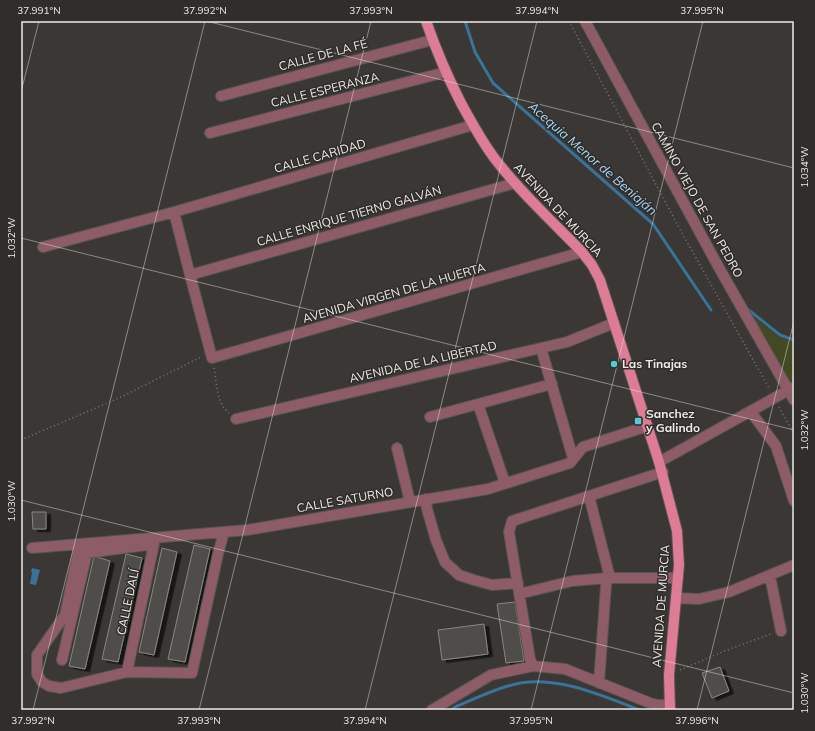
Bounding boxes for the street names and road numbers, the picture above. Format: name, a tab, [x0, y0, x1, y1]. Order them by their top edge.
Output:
street label: CALLE DE LA FÉ	[277, 35, 369, 74]
street label: CALLE ESPERANZA	[269, 69, 381, 110]
street label: CAMINO VIEJO DE SAN PEDRO	[648, 119, 747, 280]
street label: CALLE CARIDAD	[272, 135, 368, 176]
street label: AVENIDA DE MURCIA	[511, 160, 606, 260]
street label: CALLE ENRIQUE TIERNO GALVÁN	[255, 182, 443, 249]
street label: AVENIDA VIRGEN DE LA HUERTA	[301, 259, 487, 326]
street label: AVENIDA DE LA LIBERTAD	[348, 337, 498, 386]
street label: CALLE SATURNO	[295, 484, 394, 515]
street label: AVENIDA DE MURCIA	[649, 544, 672, 668]
street label: CALLE DALÍ	[113, 567, 142, 636]

